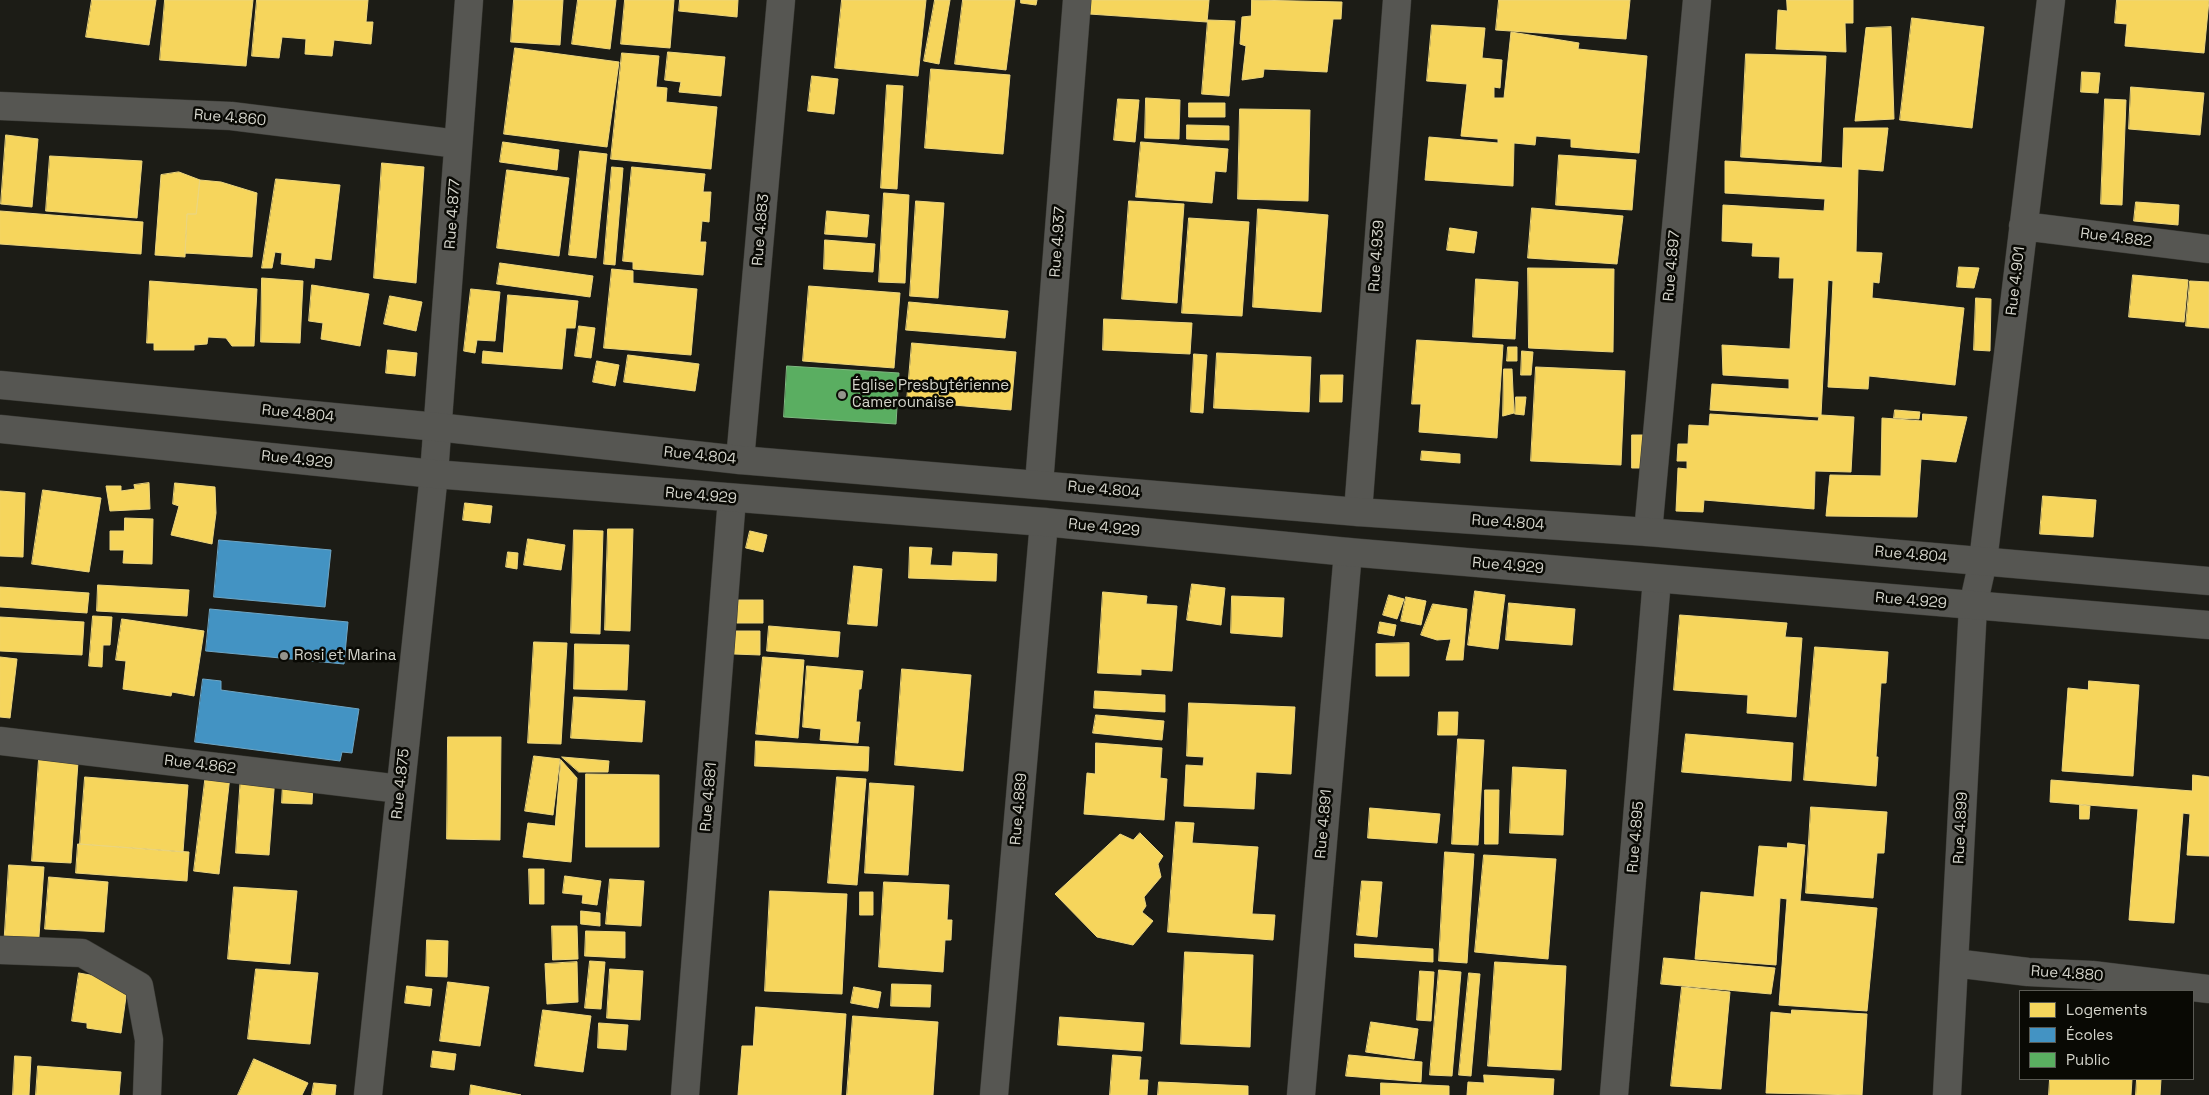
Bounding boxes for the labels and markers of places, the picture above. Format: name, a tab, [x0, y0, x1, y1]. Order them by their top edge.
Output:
place label: Église Presbytérienne Camerounaise	[852, 377, 1009, 412]
marker: Église Presbytérienne Camerounaise	[836, 389, 848, 401]
place label: Rosi et Marina	[294, 647, 396, 665]
marker: Rosi et Marina	[278, 650, 290, 662]

